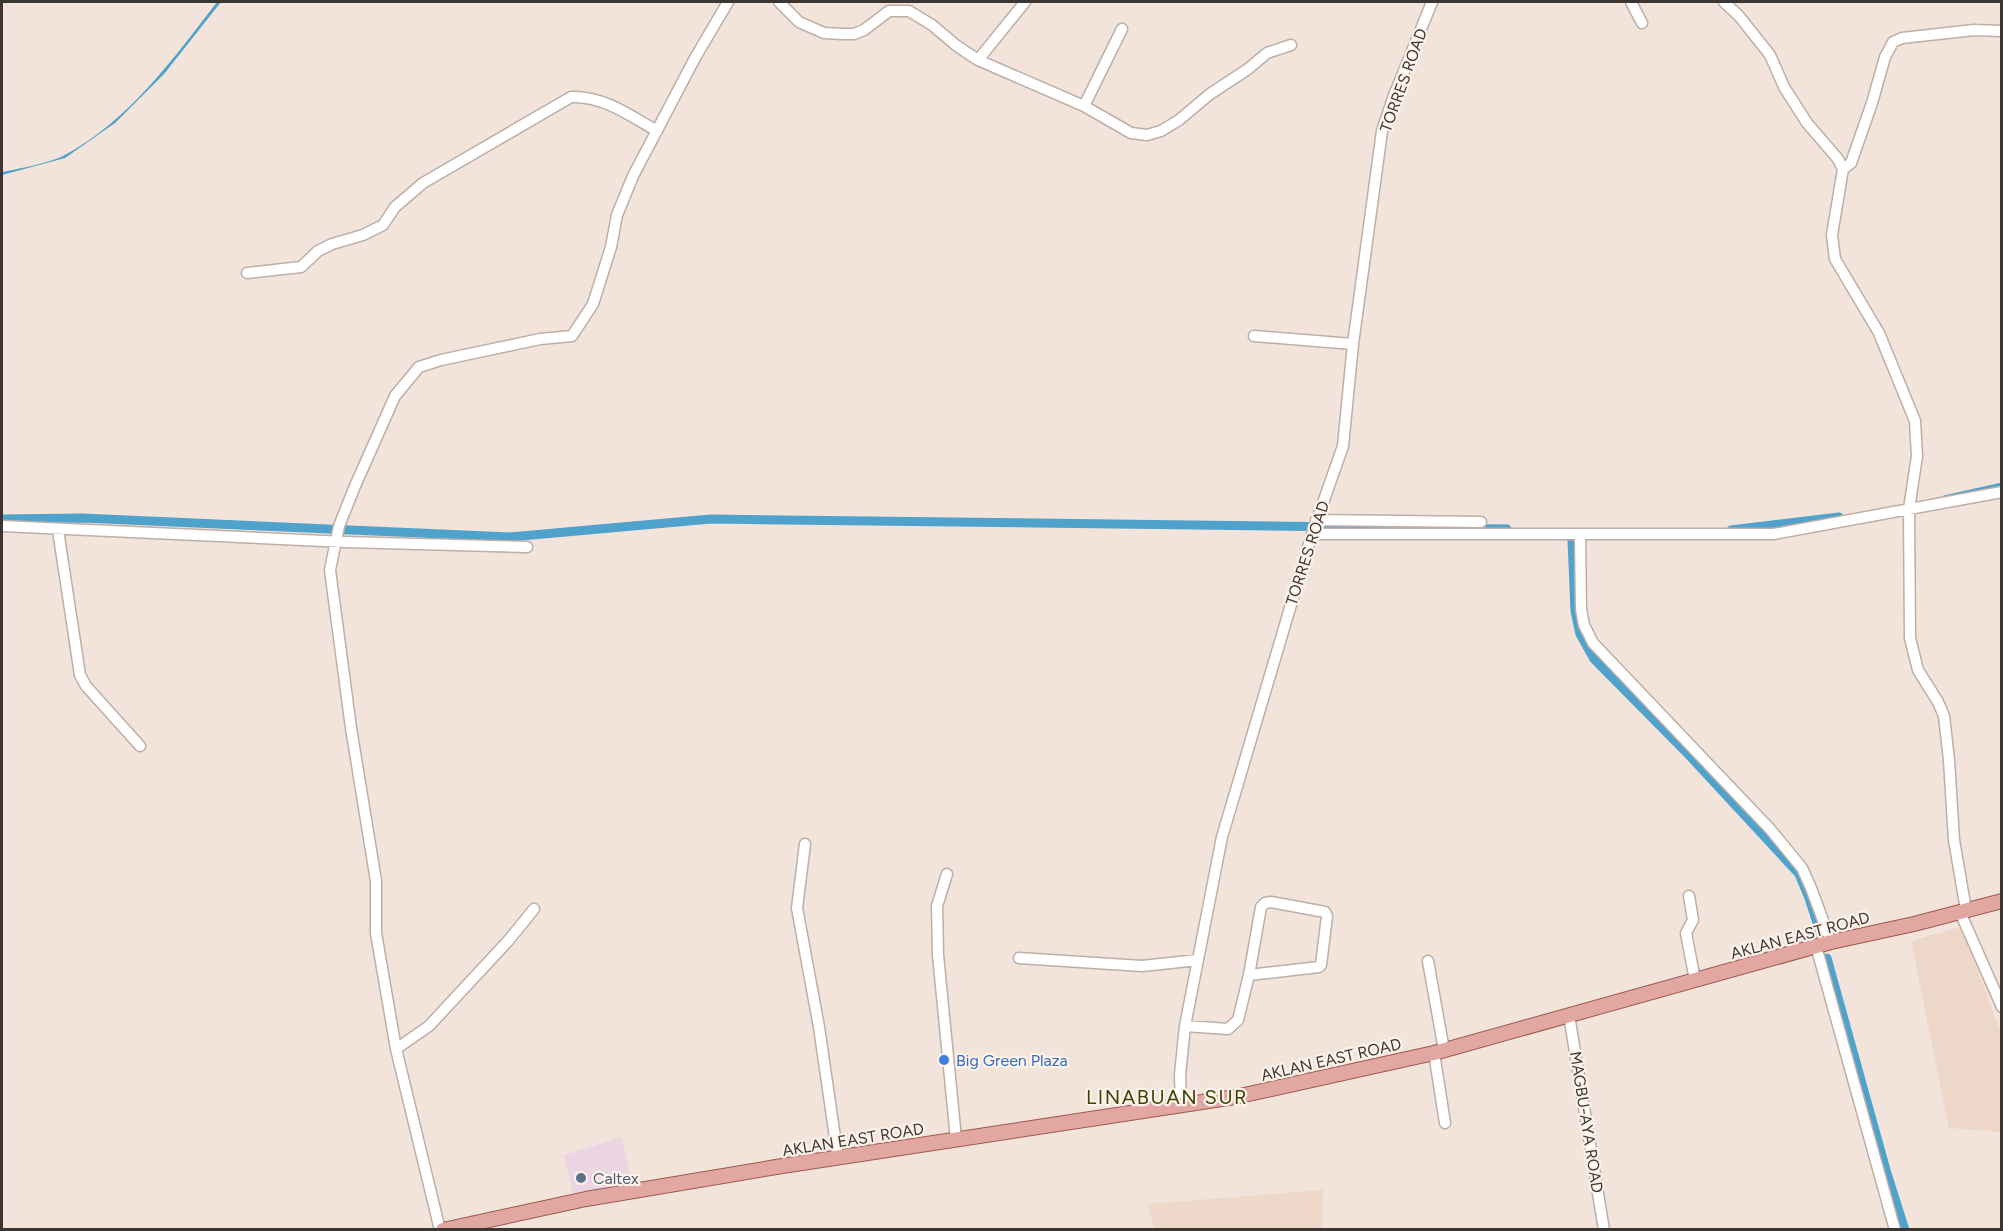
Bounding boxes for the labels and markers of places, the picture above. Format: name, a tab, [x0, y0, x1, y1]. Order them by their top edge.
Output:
place label: Big Green Plaza	[956, 1051, 1068, 1070]
marker: Big Green Plaza	[937, 1053, 951, 1067]
place label: Caltex	[593, 1169, 639, 1188]
marker: Caltex	[574, 1171, 588, 1185]

